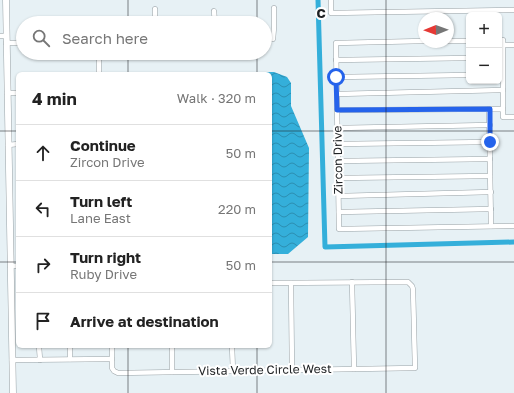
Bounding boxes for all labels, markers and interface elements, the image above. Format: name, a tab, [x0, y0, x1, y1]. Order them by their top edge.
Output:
text: C	[316, 5, 326, 21]
north arrow	[418, 12, 454, 48]
map controls	[466, 12, 502, 84]
button: +	[466, 12, 502, 48]
search box	[16, 16, 272, 60]
icon: search	[30, 27, 52, 49]
text: Search here	[62, 29, 148, 47]
button: −	[466, 48, 502, 84]
route start	[327, 68, 345, 86]
text: 4 min	[32, 88, 77, 109]
text: Walk · 320 m	[177, 90, 256, 106]
street label: Zircon Drive	[329, 125, 346, 195]
route end	[481, 133, 499, 151]
text: Continue	[70, 136, 136, 154]
icon: ahead	[32, 142, 54, 164]
text: 50 m	[226, 145, 256, 161]
text: Zircon Drive	[70, 154, 145, 170]
text: Turn left	[70, 192, 132, 210]
icon: left	[32, 198, 54, 220]
text: 220 m	[218, 201, 256, 217]
text: Lane East	[70, 210, 131, 226]
text: Turn right	[70, 248, 141, 266]
icon: right	[32, 254, 54, 276]
text: 50 m	[226, 257, 256, 273]
text: Ruby Drive	[70, 266, 137, 282]
icon: arrive	[32, 310, 54, 332]
text: Arrive at destination	[70, 312, 219, 330]
street label: Vista Verde Circle West	[198, 361, 332, 378]

